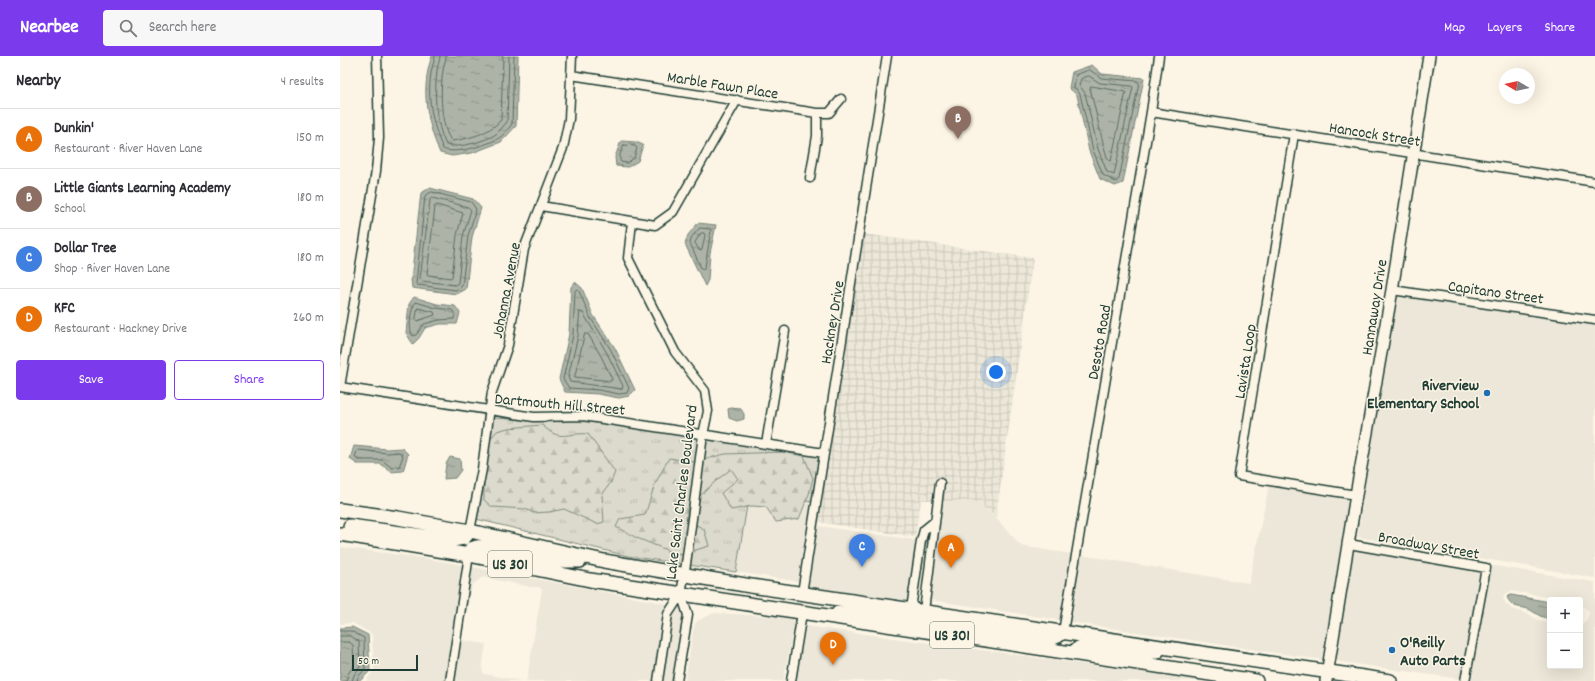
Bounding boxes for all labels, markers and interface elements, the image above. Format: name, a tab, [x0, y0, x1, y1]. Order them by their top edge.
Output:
search box	[103, 10, 383, 46]
text: Nearbee	[20, 15, 79, 42]
icon: search	[117, 17, 139, 39]
text: Search here	[149, 17, 216, 39]
text: Map	[1444, 18, 1465, 38]
text: Layers	[1487, 18, 1522, 38]
text: Share	[1544, 18, 1575, 38]
street label: Marble Fawn Place	[665, 66, 780, 107]
north arrow	[1499, 68, 1535, 104]
text: Nearby	[16, 70, 60, 94]
text: 4 results	[281, 73, 324, 92]
pin: B	[945, 106, 971, 139]
street label: Hancock Street	[1327, 117, 1422, 154]
text: Dunkin'	[54, 118, 94, 140]
text: A	[25, 129, 33, 148]
text: 150 m	[296, 129, 324, 148]
text: Restaurant · River Haven Lane	[54, 140, 202, 159]
text: Little Giants Learning Academy	[54, 178, 230, 200]
text: B	[26, 189, 32, 208]
text: 180 m	[297, 189, 324, 208]
text: School	[54, 200, 86, 219]
text: Dollar Tree	[54, 238, 116, 260]
street label: Johanna Avenue	[487, 240, 528, 341]
text: C	[26, 249, 32, 268]
text: 180 m	[297, 249, 324, 268]
street label: Hannaway Drive	[1357, 258, 1394, 357]
text: Shop · River Haven Lane	[54, 260, 170, 279]
street label: Capitano Street	[1446, 275, 1545, 312]
street label: Hackney Drive	[816, 279, 851, 366]
text: KFC	[54, 298, 75, 320]
street label: Desoto Road	[1083, 303, 1118, 382]
text: D	[26, 309, 32, 328]
text: 260 m	[293, 309, 324, 328]
text: Restaurant · Hackney Drive	[54, 320, 187, 339]
street label: Lavista Loop	[1229, 322, 1264, 401]
button: Save	[16, 360, 166, 400]
button: Share	[174, 360, 324, 400]
your location	[986, 362, 1006, 382]
place label: Riverview Elementary School	[1367, 375, 1479, 416]
street label: Dartmouth Hill Street	[494, 388, 626, 423]
marker: Riverview Elementary School	[1482, 388, 1492, 398]
street label: Lake Saint Charles Boulevard	[660, 404, 705, 581]
street label: Broadway Street	[1376, 526, 1481, 567]
pin: C	[849, 534, 875, 567]
pin: A	[938, 535, 964, 568]
road number: US 301	[488, 551, 532, 577]
map controls	[1547, 597, 1583, 669]
button: +	[1547, 597, 1583, 633]
road number: US 301	[930, 622, 974, 648]
pin: D	[820, 632, 846, 665]
place label: O'Reilly Auto Parts	[1400, 632, 1466, 673]
button: −	[1547, 633, 1583, 669]
marker: O'Reilly Auto Parts	[1387, 645, 1397, 655]
scale bar	[352, 653, 418, 672]
text: 50 m	[358, 654, 379, 670]

